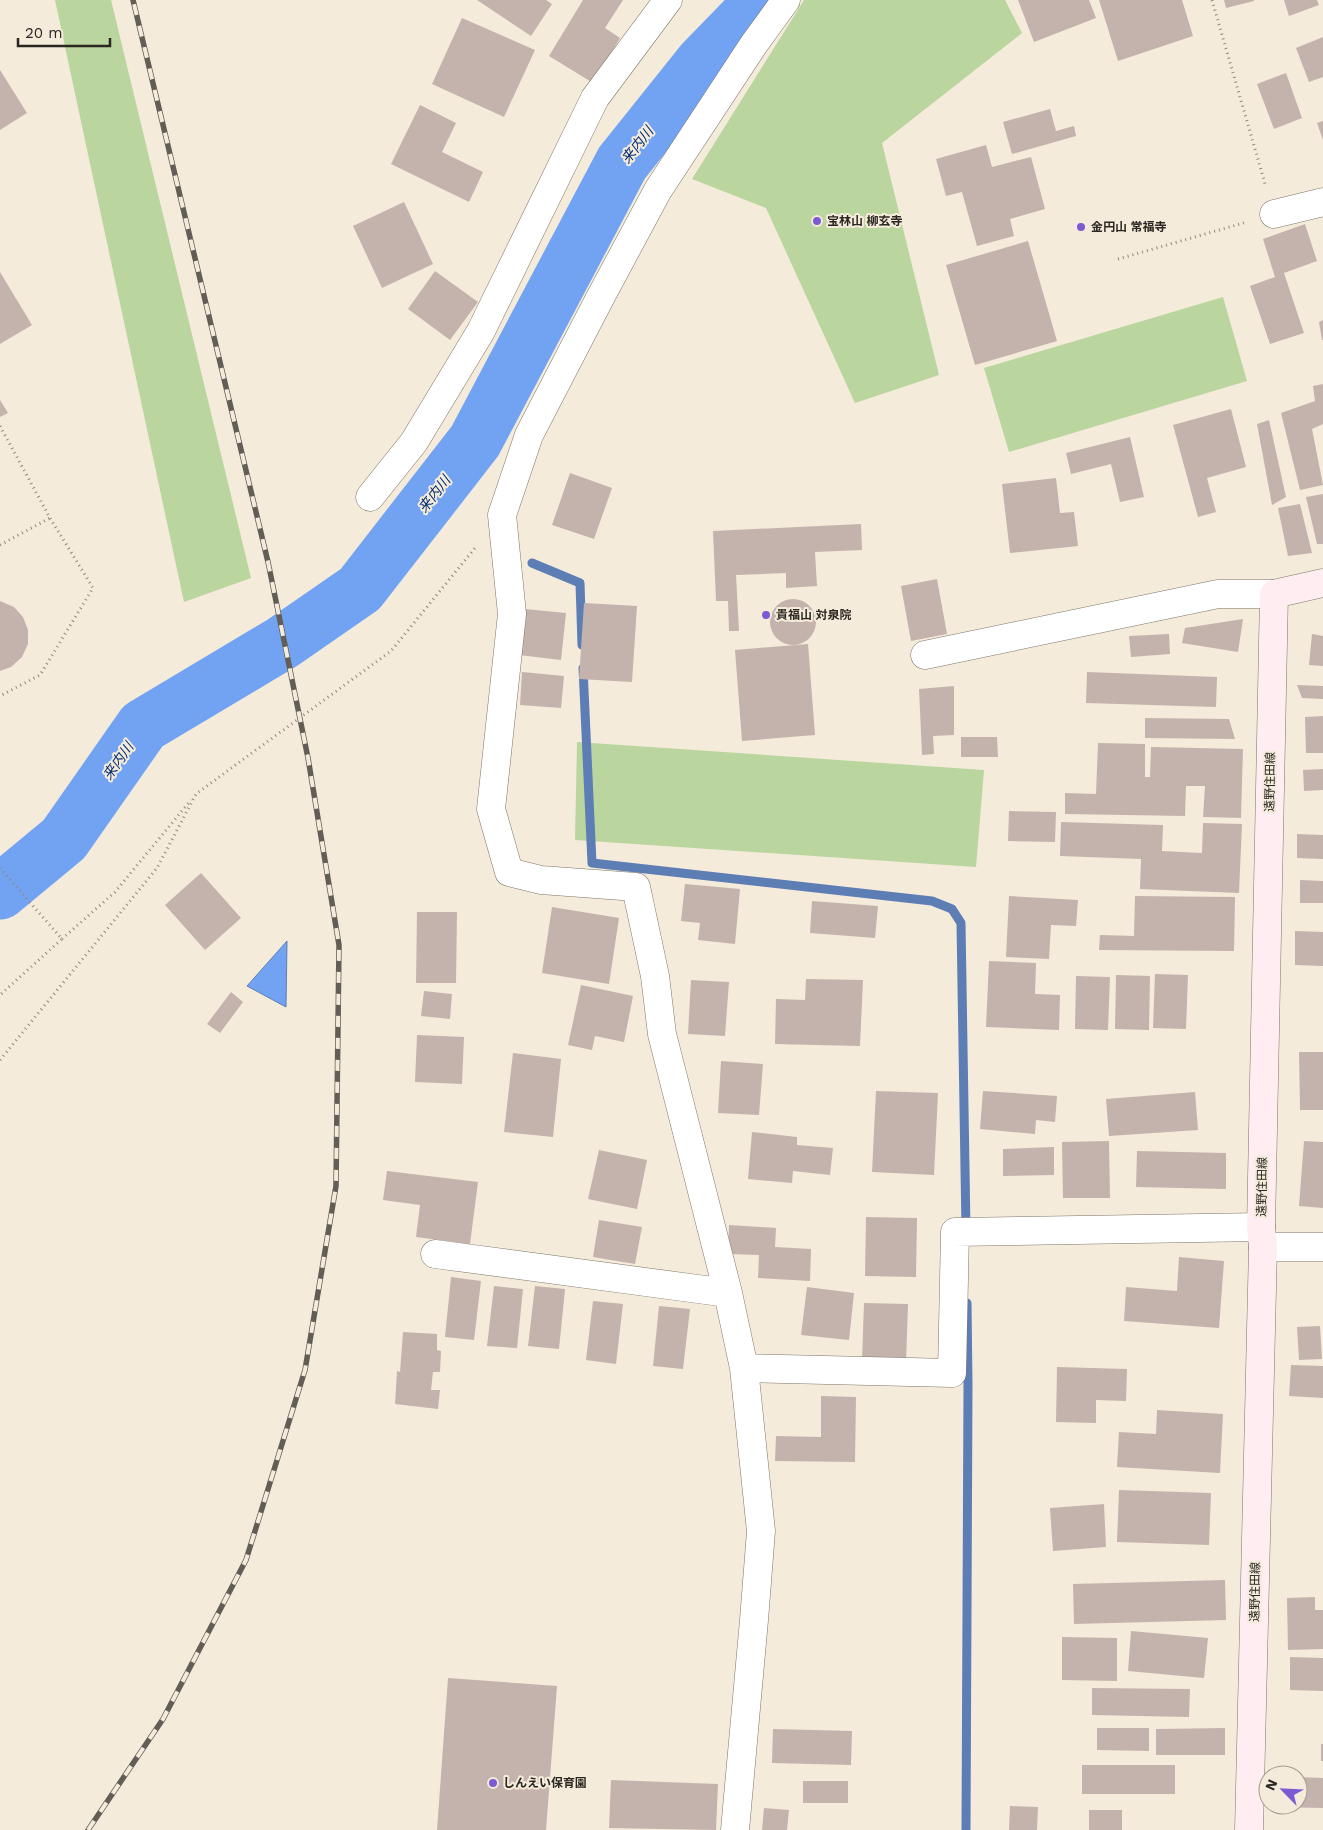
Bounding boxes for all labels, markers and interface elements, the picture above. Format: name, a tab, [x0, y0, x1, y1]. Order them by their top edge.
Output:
scale bar	[18, 15, 110, 47]
text: 20 m	[25, 24, 63, 42]
water label: 来内川	[618, 122, 657, 166]
place label: 宝林山 柳玄寺	[827, 214, 902, 228]
marker: 宝林山 柳玄寺	[811, 215, 823, 227]
place label: 金円山 常福寺	[1091, 220, 1166, 234]
marker: 金円山 常福寺	[1075, 221, 1087, 233]
water label: 来内川	[415, 471, 454, 515]
place label: 貴福山 対泉院	[776, 608, 851, 622]
marker: 貴福山 対泉院	[760, 609, 772, 621]
water label: 来内川	[99, 738, 138, 783]
street label: 遠野住田線	[1262, 752, 1278, 812]
street label: 遠野住田線	[1254, 1157, 1270, 1217]
street label: 遠野住田線	[1247, 1562, 1263, 1622]
north arrow	[1258, 1765, 1308, 1815]
place label: しんえい保育園	[503, 1776, 587, 1790]
marker: しんえい保育園	[487, 1777, 499, 1789]
text: N	[1262, 1777, 1281, 1793]

